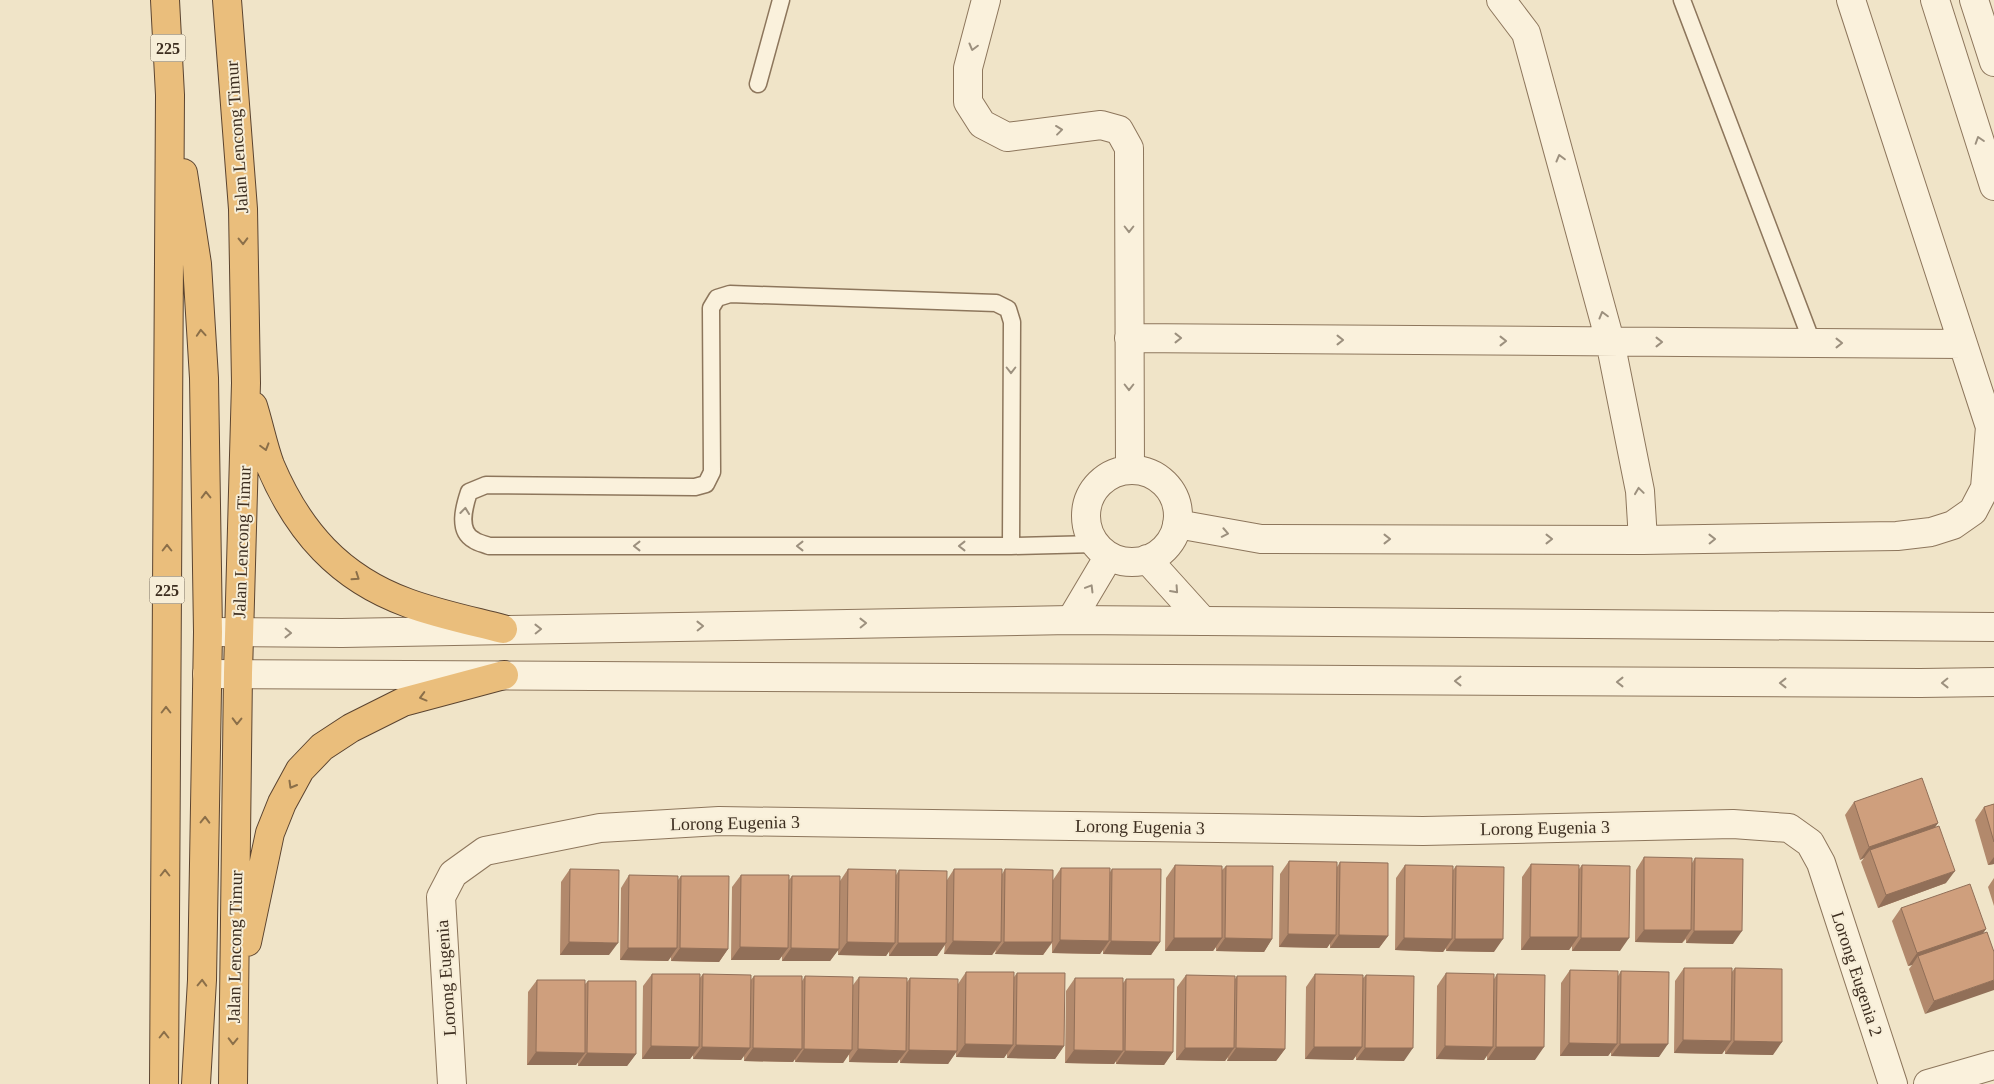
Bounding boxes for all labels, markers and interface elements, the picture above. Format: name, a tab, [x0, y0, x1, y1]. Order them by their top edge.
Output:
road number: 225	[150, 34, 186, 62]
one-way arrow	[969, 43, 979, 51]
street label: Jalan Lencong Timur	[222, 60, 252, 214]
one-way arrow	[1056, 125, 1064, 136]
one-way arrow	[1975, 136, 1985, 145]
one-way arrow	[1556, 154, 1566, 162]
one-way arrow	[1124, 226, 1134, 233]
one-way arrow	[238, 237, 249, 245]
one-way arrow	[1598, 310, 1609, 319]
one-way arrow	[195, 329, 206, 337]
one-way arrow	[1174, 333, 1182, 343]
one-way arrow	[1337, 334, 1345, 345]
one-way arrow	[1500, 336, 1507, 346]
one-way arrow	[1656, 337, 1663, 347]
one-way arrow	[1836, 338, 1843, 348]
one-way arrow	[1006, 367, 1016, 375]
one-way arrow	[1124, 384, 1134, 391]
one-way arrow	[259, 442, 269, 450]
street label: Jalan Lencong Timur	[229, 465, 255, 619]
one-way arrow	[1634, 487, 1645, 495]
one-way arrow	[200, 491, 211, 499]
one-way arrow	[459, 507, 470, 515]
one-way arrow	[1220, 527, 1229, 537]
one-way arrow	[1708, 533, 1716, 544]
one-way arrow	[1383, 534, 1391, 544]
one-way arrow	[1546, 534, 1553, 544]
one-way arrow	[633, 541, 640, 551]
one-way arrow	[795, 541, 803, 551]
one-way arrow	[958, 541, 966, 551]
one-way arrow	[162, 544, 172, 552]
one-way arrow	[350, 571, 360, 580]
road number: 225	[150, 576, 184, 604]
one-way arrow	[1084, 584, 1093, 593]
one-way arrow	[1169, 584, 1178, 593]
one-way arrow	[860, 618, 867, 628]
one-way arrow	[697, 621, 705, 631]
one-way arrow	[534, 624, 542, 634]
one-way arrow	[284, 628, 292, 638]
one-way arrow	[1454, 676, 1462, 686]
one-way arrow	[1616, 677, 1624, 687]
one-way arrow	[1779, 678, 1786, 688]
one-way arrow	[1941, 678, 1949, 688]
one-way arrow	[419, 691, 428, 702]
one-way arrow	[161, 706, 171, 714]
one-way arrow	[232, 718, 243, 726]
one-way arrow	[288, 779, 298, 788]
street label: Lorong Eugenia 3	[670, 812, 800, 834]
one-way arrow	[200, 816, 210, 824]
street label: Lorong Eugenia 3	[1075, 816, 1205, 838]
street label: Lorong Eugenia 3	[1480, 817, 1610, 839]
one-way arrow	[160, 869, 170, 876]
street label: Jalan Lencong Timur	[224, 870, 246, 1024]
street label: Lorong Eugenia 2	[1827, 909, 1887, 1039]
street label: Lorong Eugenia	[432, 919, 460, 1037]
one-way arrow	[197, 979, 207, 986]
one-way arrow	[159, 1031, 169, 1039]
one-way arrow	[228, 1038, 239, 1046]

